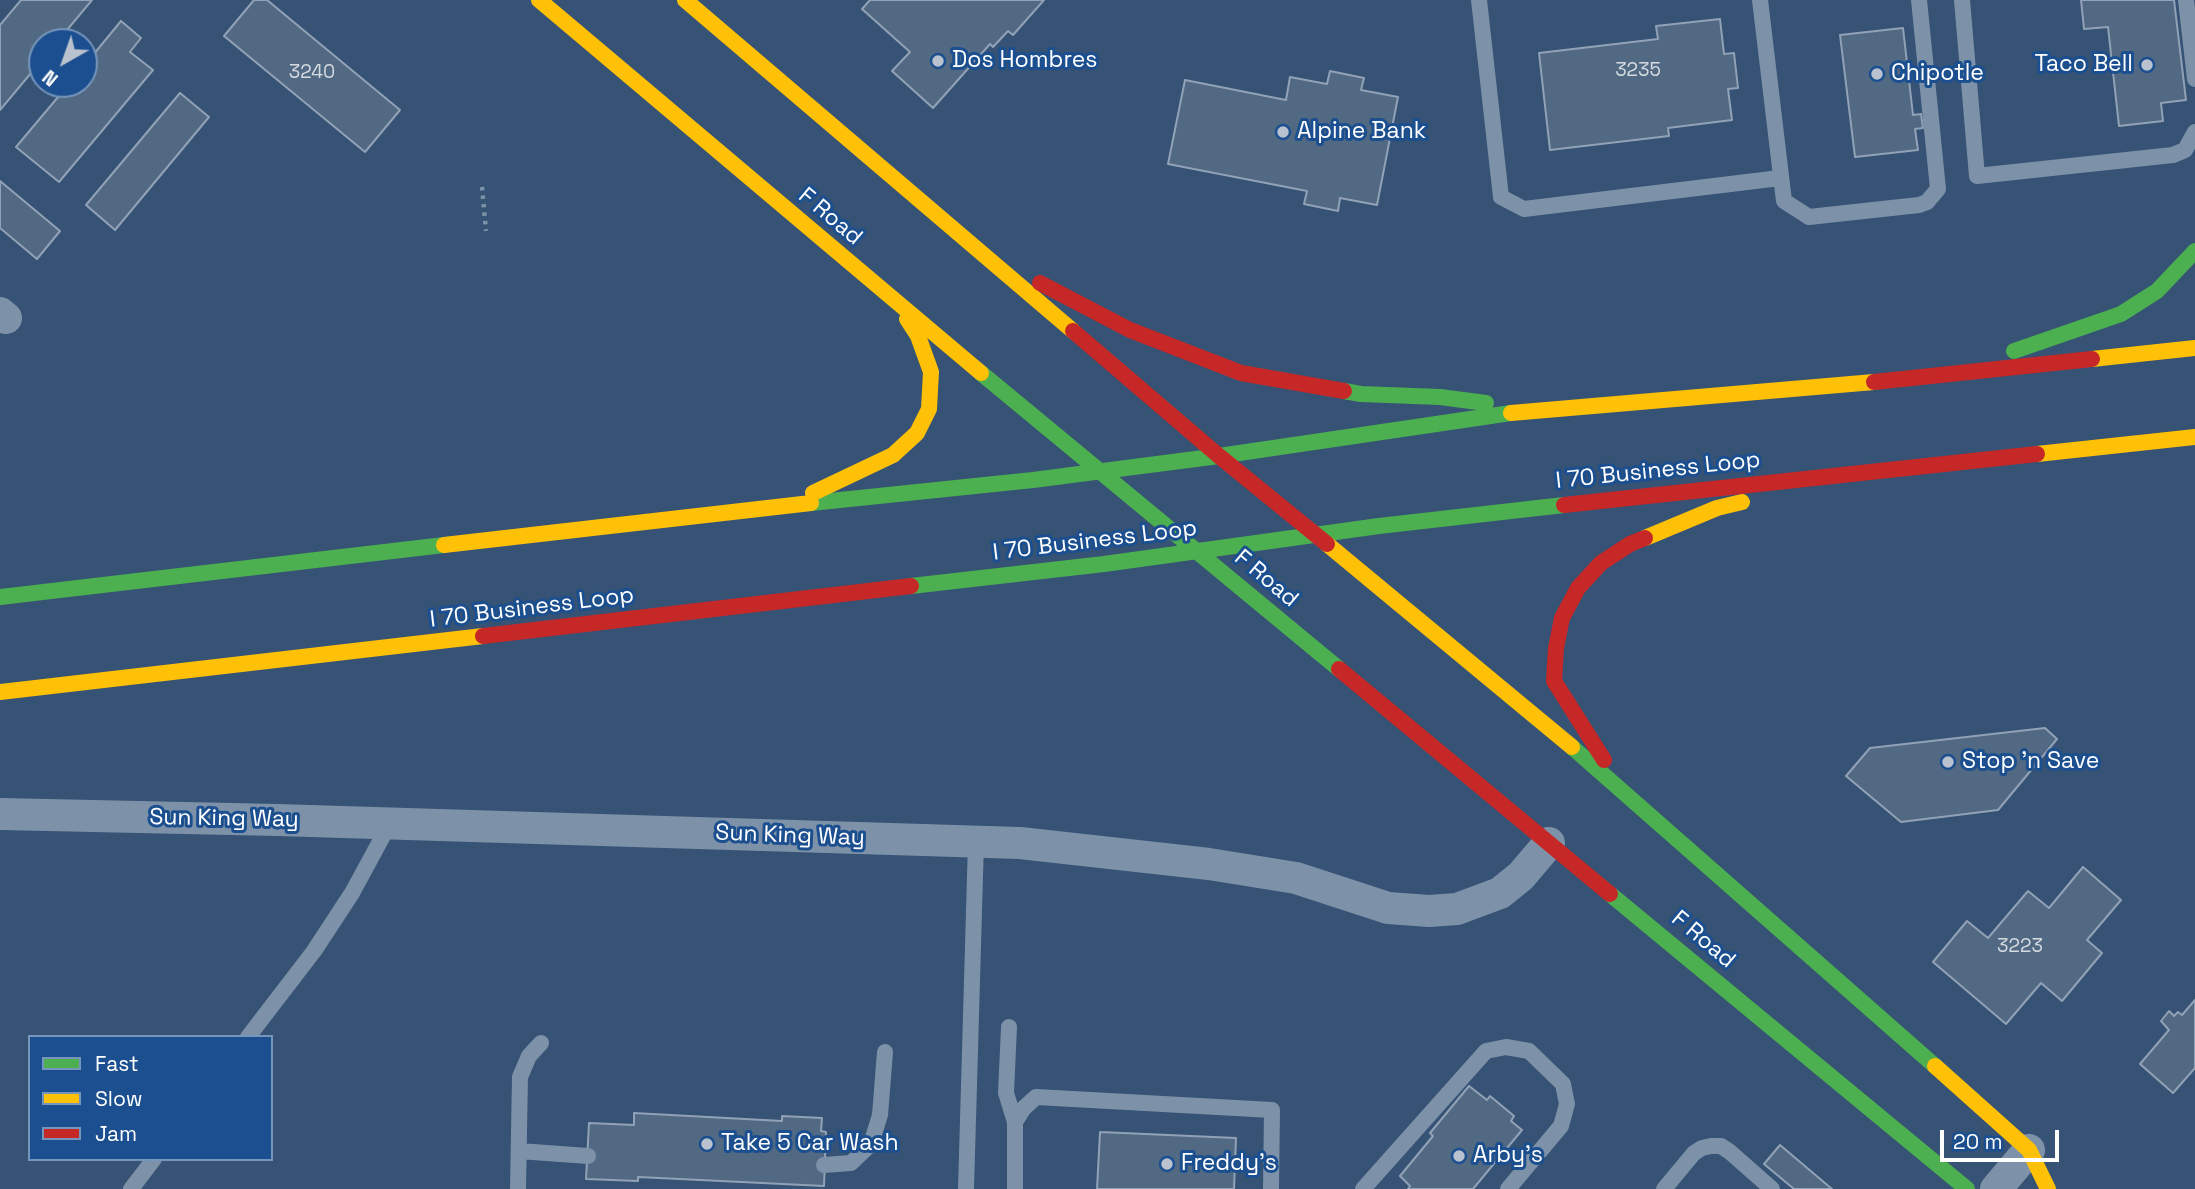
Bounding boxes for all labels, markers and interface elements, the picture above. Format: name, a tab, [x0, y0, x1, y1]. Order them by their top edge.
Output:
north arrow	[28, 28, 98, 98]
place label: Dos Hombres	[952, 47, 1097, 75]
place label: Taco Bell	[2035, 51, 2133, 79]
marker: Dos Hombres	[930, 53, 946, 69]
marker: Taco Bell	[2139, 57, 2155, 73]
house number: 3235	[1615, 60, 1661, 82]
place label: Chipotle	[1891, 60, 1984, 88]
house number: 3240	[289, 62, 335, 84]
text: N	[38, 64, 63, 92]
marker: Chipotle	[1869, 66, 1885, 82]
place label: Alpine Bank	[1297, 118, 1426, 146]
marker: Alpine Bank	[1275, 124, 1291, 140]
street label: F Road	[792, 182, 868, 252]
street label: I 70 Business Loop	[1554, 447, 1762, 495]
street label: I 70 Business Loop	[991, 515, 1199, 567]
street label: F Road	[1228, 544, 1304, 614]
street label: I 70 Business Loop	[428, 582, 636, 634]
place label: Stop 'n Save	[1962, 748, 2099, 776]
marker: Stop 'n Save	[1940, 754, 1956, 770]
street label: Sun King Way	[149, 804, 299, 834]
street label: Sun King Way	[715, 820, 865, 852]
street label: F Road	[1665, 905, 1741, 975]
house number: 3223	[1997, 936, 2043, 958]
legend	[28, 1035, 273, 1161]
text: Fast	[95, 1050, 139, 1077]
text: Slow	[95, 1085, 143, 1112]
scale bar	[1943, 1116, 2062, 1160]
text: Jam	[95, 1120, 137, 1147]
text: 20 m	[1953, 1128, 2003, 1155]
place label: Take 5 Car Wash	[721, 1130, 899, 1158]
marker: Take 5 Car Wash	[699, 1136, 715, 1152]
place label: Arby's	[1473, 1142, 1543, 1170]
marker: Arby's	[1451, 1148, 1467, 1164]
place label: Freddy's	[1181, 1150, 1277, 1178]
marker: Freddy's	[1159, 1156, 1175, 1172]

